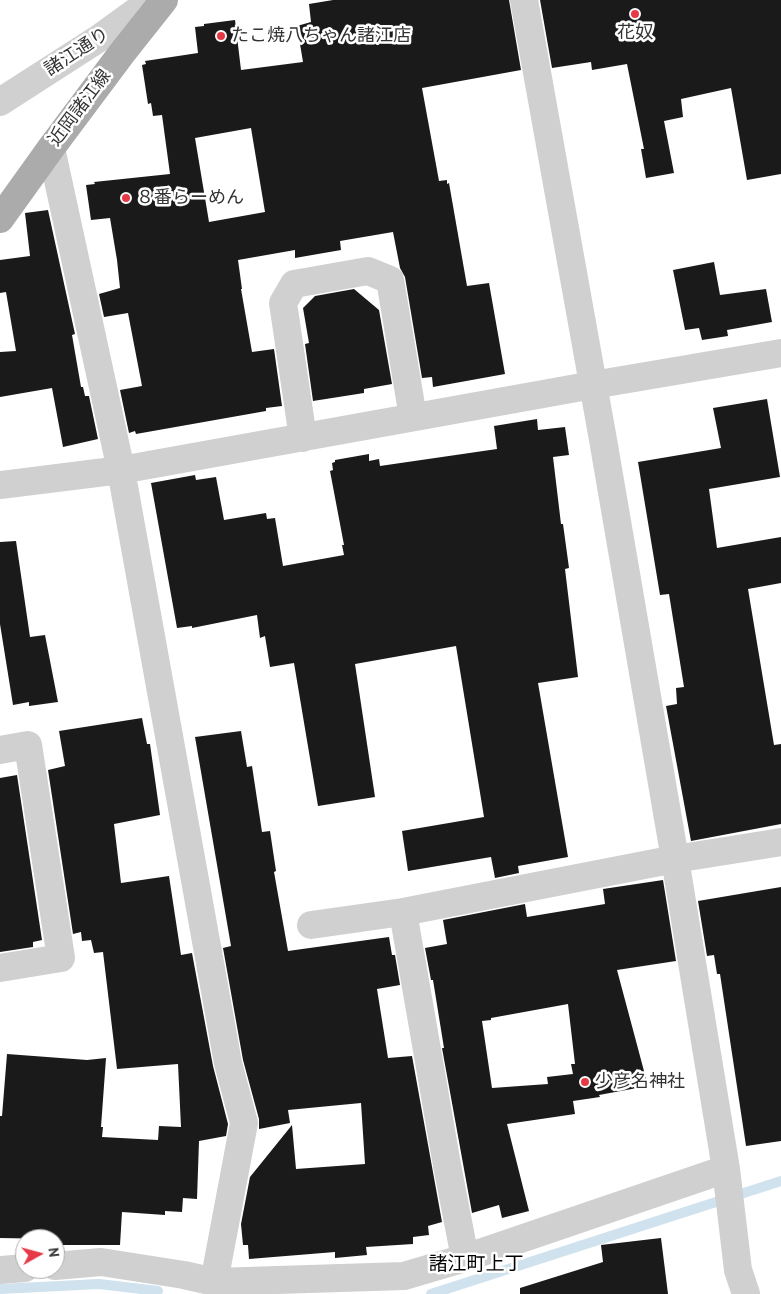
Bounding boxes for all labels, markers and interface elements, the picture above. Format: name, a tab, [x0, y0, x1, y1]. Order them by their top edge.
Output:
marker: 花奴	[629, 8, 641, 20]
place label: 花奴	[617, 22, 653, 44]
street label: 諸江通り	[41, 23, 113, 81]
place label: たこ焼八ちゃん諸江店	[231, 25, 411, 47]
marker: たこ焼八ちゃん諸江店	[215, 30, 227, 42]
street label: 近岡諸江線	[44, 66, 116, 150]
place label: ８番らーめん	[136, 187, 244, 209]
marker: ８番らーめん	[120, 192, 132, 204]
place label: 少彦名神社	[595, 1071, 685, 1093]
marker: 少彦名神社	[579, 1076, 591, 1088]
north arrow	[15, 1229, 65, 1279]
text: N	[44, 1247, 63, 1258]
district label: 諸江町上丁	[429, 1254, 523, 1276]

